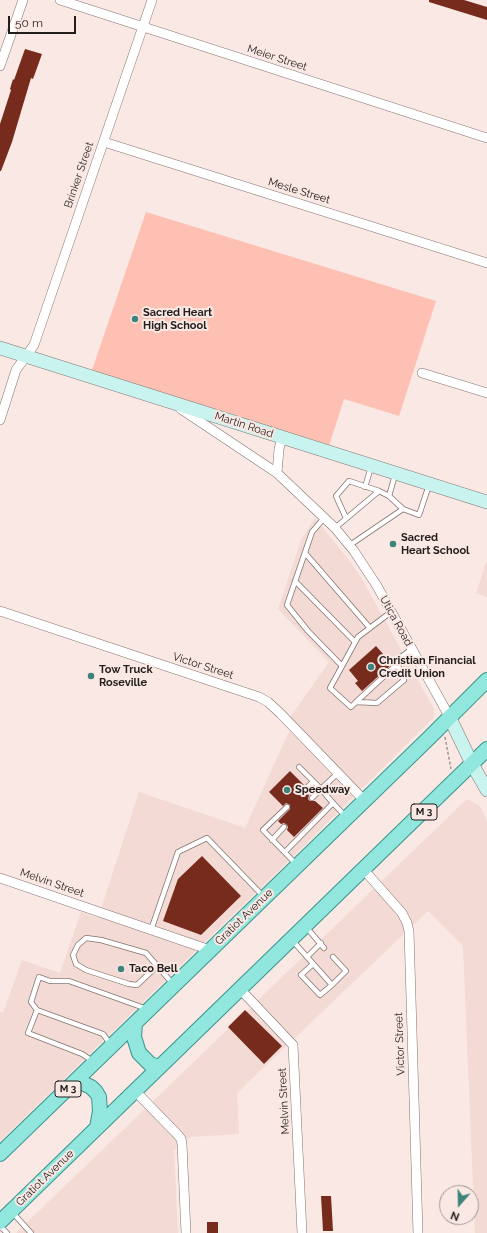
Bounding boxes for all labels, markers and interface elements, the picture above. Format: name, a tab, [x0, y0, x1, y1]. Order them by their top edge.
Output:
scale bar	[10, 8, 78, 34]
text: 50 m	[15, 16, 43, 30]
street label: Meier Street	[245, 42, 309, 74]
street label: Brinker Street	[62, 140, 96, 210]
street label: Mesle Street	[266, 175, 332, 207]
place label: Sacred Heart High School	[143, 306, 212, 332]
marker: Sacred Heart High School	[130, 314, 140, 324]
street label: Martin Road	[213, 409, 275, 441]
place label: Sacred Heart School	[401, 531, 470, 557]
marker: Sacred Heart School	[388, 539, 398, 549]
street label: Utica Road	[377, 593, 415, 649]
street label: Victor Street	[171, 650, 235, 682]
place label: Christian Financial Credit Union	[379, 654, 476, 680]
marker: Christian Financial Credit Union	[366, 662, 376, 672]
place label: Tow Truck Roseville	[99, 663, 153, 689]
marker: Tow Truck Roseville	[86, 671, 96, 681]
place label: Speedway	[295, 783, 350, 797]
marker: Speedway	[282, 785, 292, 795]
road number: M 3	[411, 804, 437, 820]
street label: Melvin Street	[18, 866, 86, 900]
street label: Gratiot Avenue	[212, 886, 276, 948]
place label: Taco Bell	[129, 962, 178, 976]
marker: Taco Bell	[116, 964, 126, 974]
street label: Victor Street	[392, 1012, 408, 1076]
street label: Melvin Street	[276, 1067, 292, 1135]
road number: M 3	[55, 1081, 81, 1097]
street label: Gratiot Avenue	[13, 1147, 77, 1209]
north arrow	[439, 1185, 479, 1225]
text: N	[449, 1208, 461, 1223]

